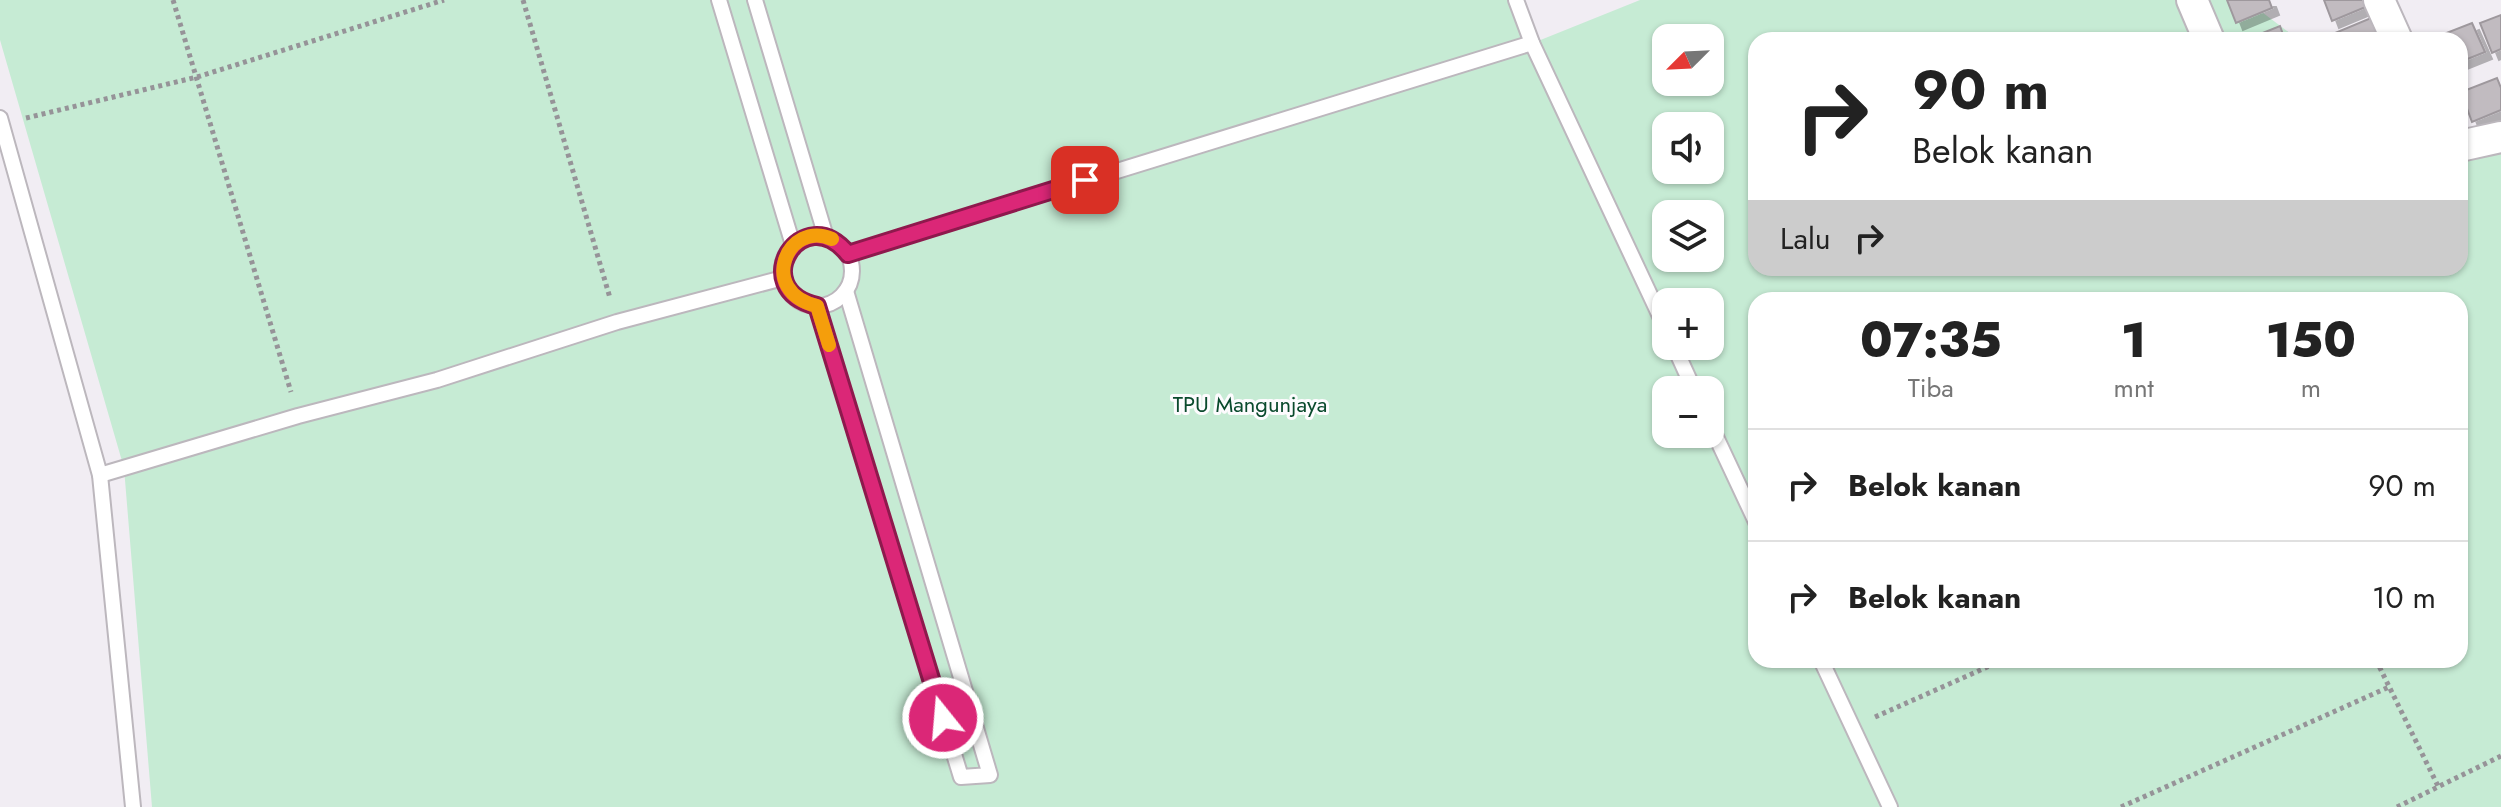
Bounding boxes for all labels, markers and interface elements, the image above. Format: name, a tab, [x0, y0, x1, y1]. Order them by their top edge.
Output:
north arrow	[1652, 24, 1724, 96]
map controls	[1652, 24, 1724, 448]
text: 90 m	[1912, 49, 2049, 130]
icon: right	[1780, 64, 1884, 168]
button: sound	[1652, 112, 1724, 184]
text: Belok kanan	[1912, 124, 2093, 176]
pin	[1051, 146, 1119, 214]
icon: arrive	[1063, 158, 1107, 202]
button: layers	[1652, 200, 1724, 272]
icon: right	[1847, 216, 1891, 260]
text: Lalu	[1780, 217, 1831, 260]
button: +	[1652, 288, 1724, 360]
text: 07:35	[1860, 306, 2002, 375]
text: 1	[2121, 306, 2146, 375]
text: 150	[2266, 306, 2356, 375]
text: Tiba	[1908, 369, 1954, 407]
text: mnt	[2114, 369, 2154, 407]
text: m	[2301, 369, 2321, 407]
button: −	[1652, 376, 1724, 448]
park label: TPU Mangunjaya	[1173, 388, 1327, 420]
icon: right	[1780, 463, 1824, 507]
text: Belok kanan	[1848, 464, 2021, 507]
text: 90 m	[2368, 464, 2436, 507]
icon: right	[1780, 575, 1824, 619]
text: Belok kanan	[1848, 576, 2021, 619]
text: 10 m	[2372, 576, 2436, 619]
position arrow	[901, 676, 985, 760]

